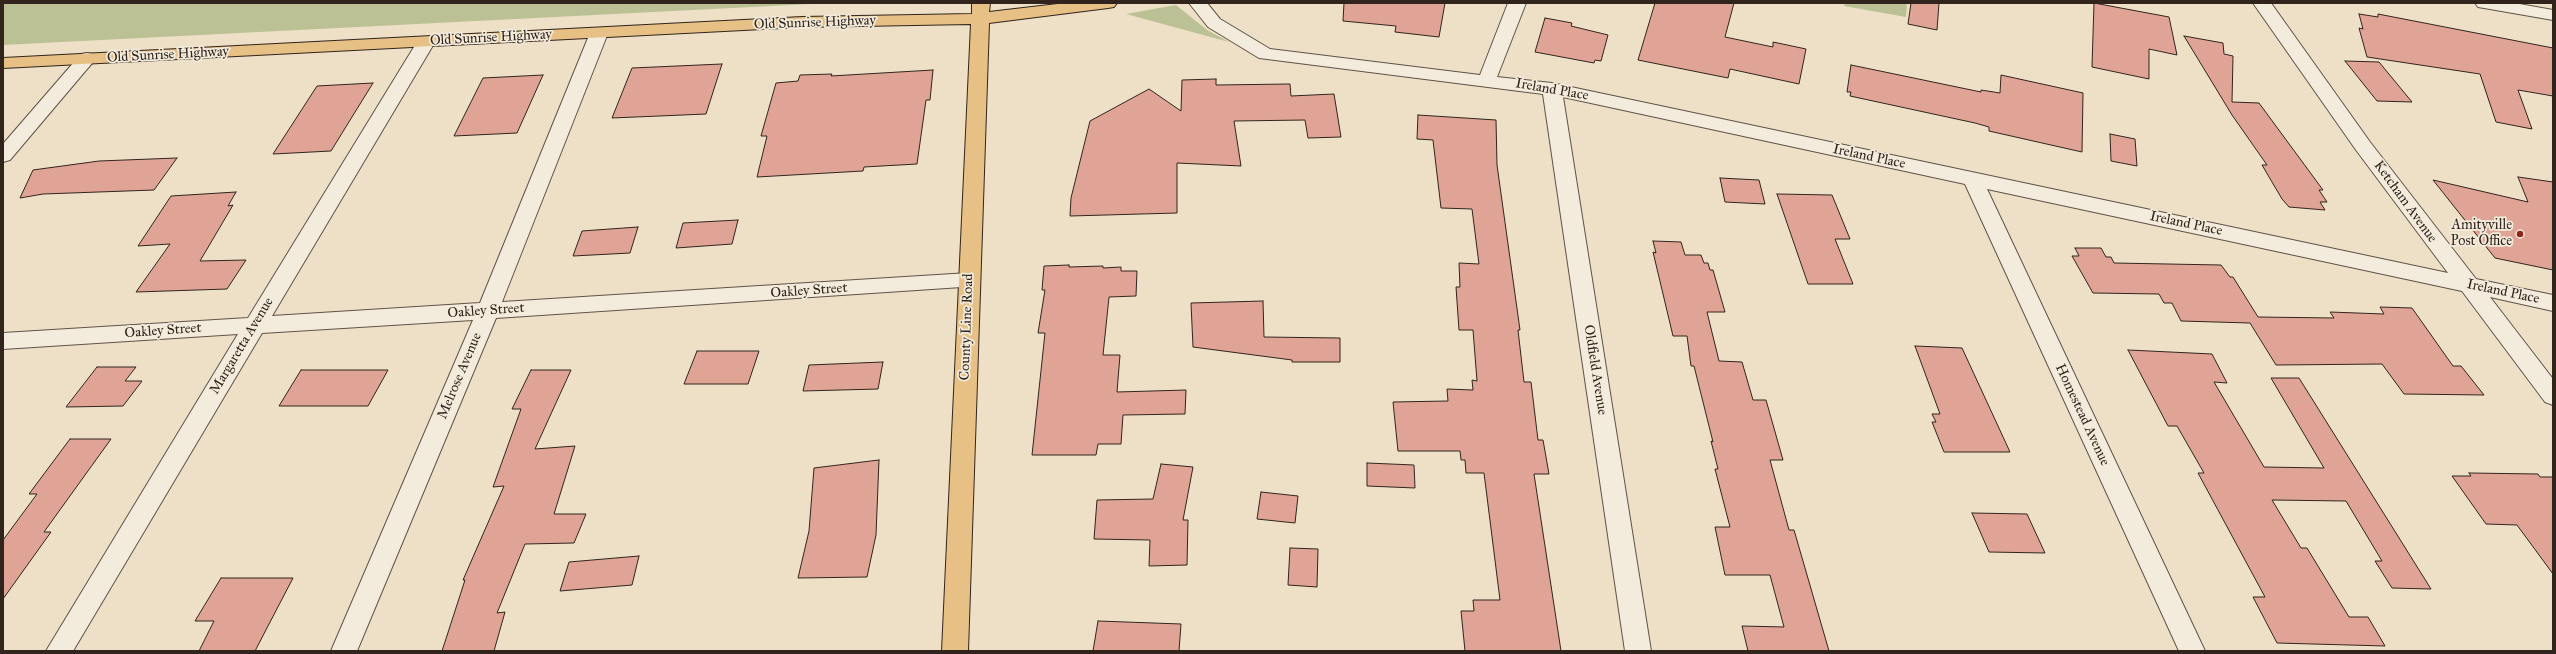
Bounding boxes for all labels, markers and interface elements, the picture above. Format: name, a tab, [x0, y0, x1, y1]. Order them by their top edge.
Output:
street label: Old Sunrise Highway	[754, 12, 876, 34]
street label: Old Sunrise Highway	[430, 26, 552, 50]
street label: Old Sunrise Highway	[107, 43, 229, 67]
street label: Ireland Place	[1514, 75, 1590, 105]
street label: Ireland Place	[1831, 141, 1907, 173]
street label: Ketcham Avenue	[2370, 158, 2440, 246]
street label: Ireland Place	[2148, 208, 2224, 240]
place label: Amityville Post Office	[2451, 218, 2512, 250]
marker: Amityville Post Office	[2515, 229, 2525, 239]
street label: County Line Road	[957, 273, 977, 381]
street label: Ireland Place	[2465, 276, 2541, 308]
street label: Oakley Street	[770, 280, 848, 302]
street label: Margaretta Avenue	[206, 295, 278, 397]
street label: Oakley Street	[447, 300, 525, 322]
street label: Oakley Street	[124, 320, 202, 342]
street label: Oldfield Avenue	[1580, 324, 1610, 416]
street label: Melrose Avenue	[434, 330, 486, 422]
street label: Homestead Avenue	[2051, 361, 2113, 469]

